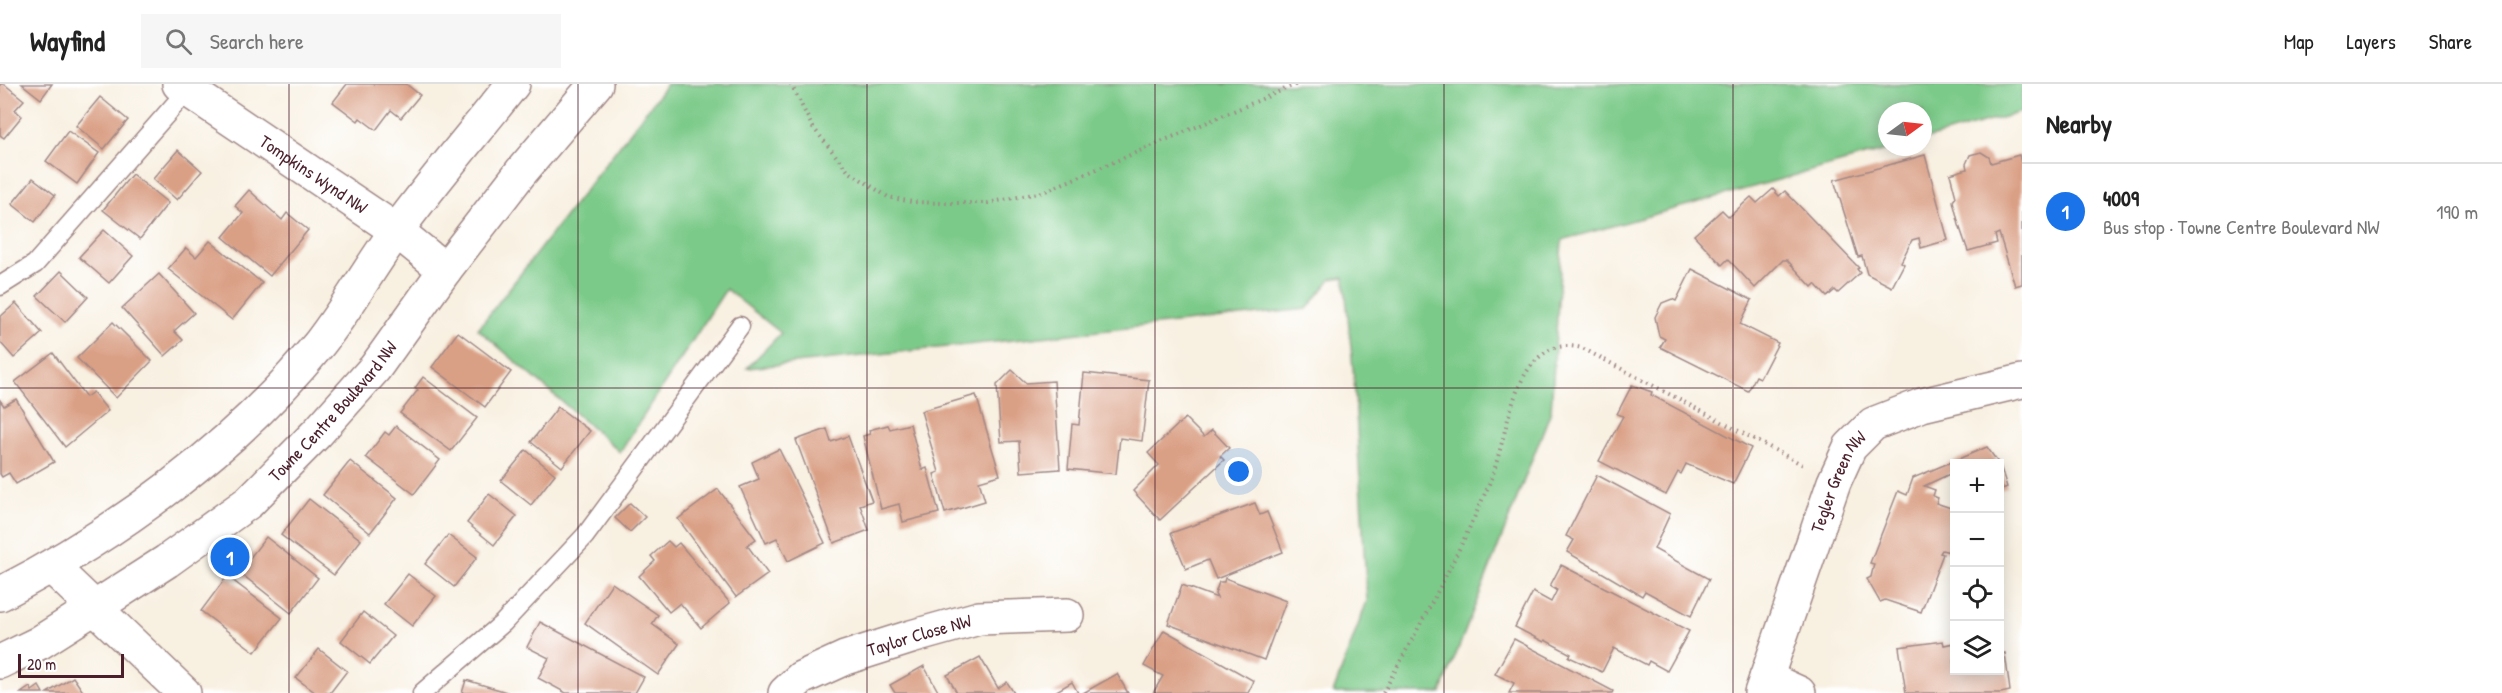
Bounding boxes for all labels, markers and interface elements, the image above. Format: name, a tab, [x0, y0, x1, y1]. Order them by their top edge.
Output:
search box	[141, 14, 561, 68]
text: Wayfind	[30, 22, 105, 60]
icon: search	[162, 25, 195, 58]
text: Search here	[210, 26, 304, 56]
text: Map	[2284, 27, 2313, 56]
text: Layers	[2346, 27, 2396, 56]
text: Share	[2429, 27, 2472, 56]
north arrow	[1878, 102, 1932, 156]
text: Nearby	[2046, 106, 2112, 141]
street label: Tompkins Wynd NW	[255, 129, 372, 219]
text: 4009	[2103, 183, 2139, 213]
text: 1	[2062, 198, 2069, 225]
text: 190 m	[2436, 198, 2478, 225]
text: Bus stop · Towne Centre Boulevard NW	[2103, 213, 2380, 240]
street label: Towne Centre Boulevard NW	[263, 336, 402, 487]
street label: Tegler Green NW	[1804, 425, 1871, 536]
your location	[1224, 457, 1253, 486]
map controls	[1950, 459, 2004, 675]
button: +	[1950, 459, 2004, 513]
button: −	[1950, 513, 2004, 567]
pin: 1	[210, 534, 250, 580]
button: locate	[1950, 567, 2004, 621]
street label: Taylor Close NW	[864, 608, 974, 662]
button: layers	[1950, 621, 2004, 675]
scale bar	[18, 651, 124, 678]
text: 20 m	[27, 653, 56, 675]

